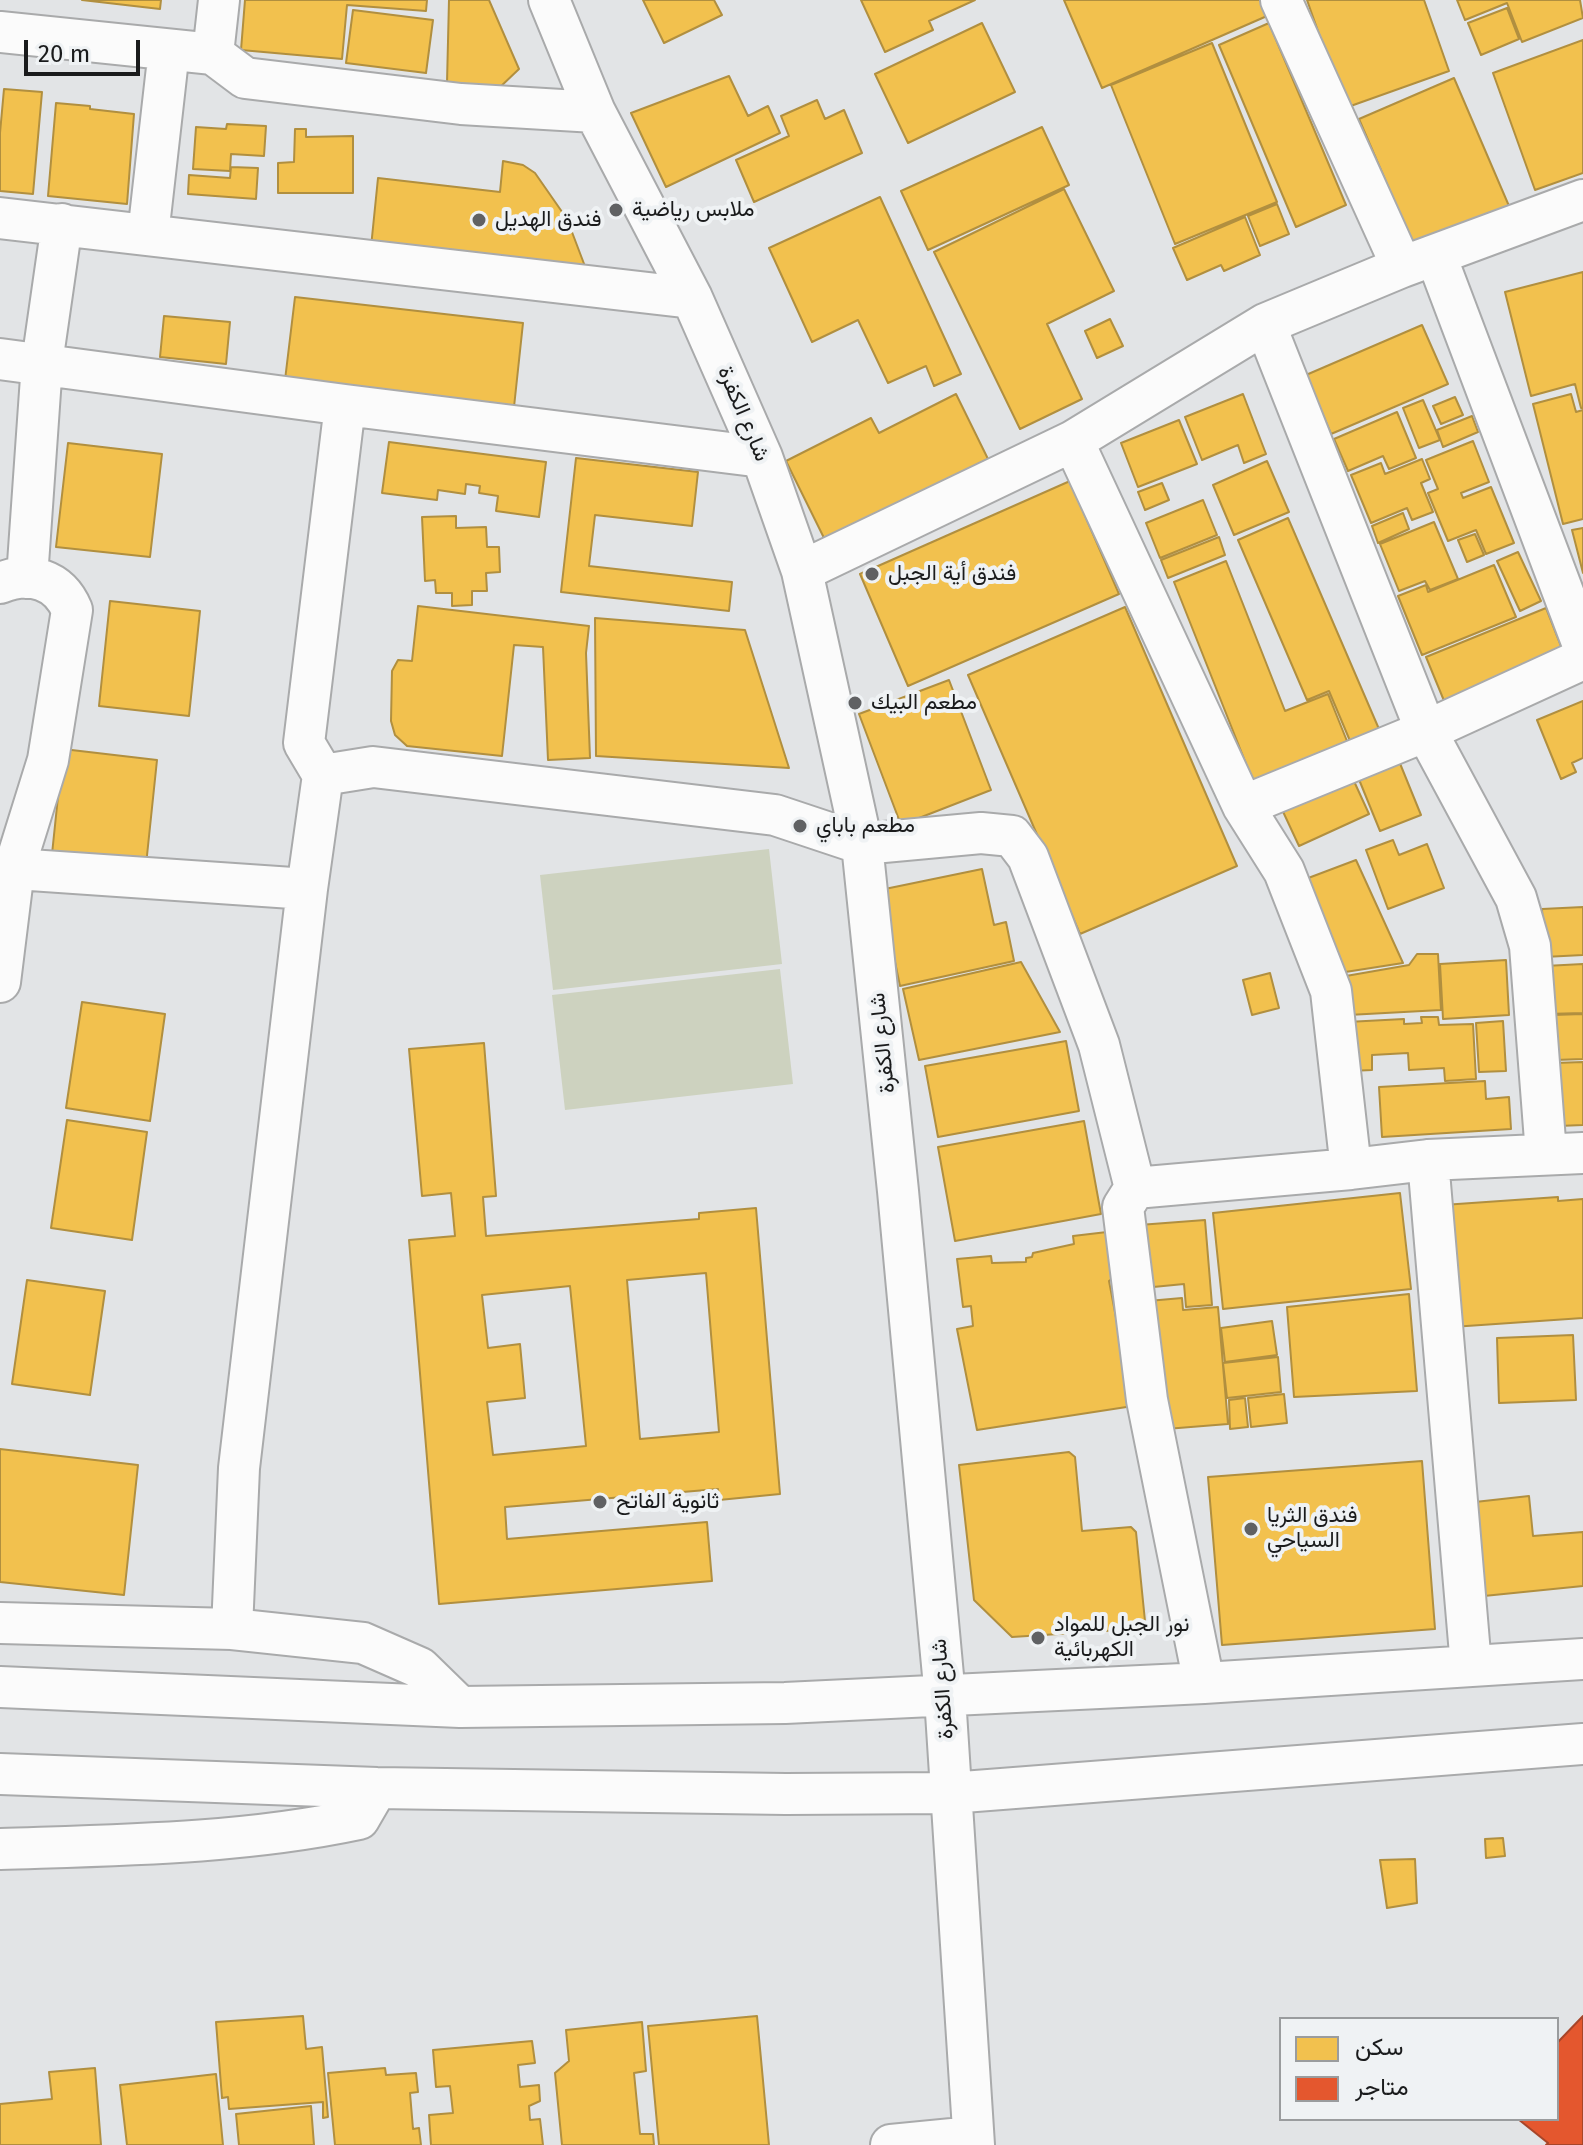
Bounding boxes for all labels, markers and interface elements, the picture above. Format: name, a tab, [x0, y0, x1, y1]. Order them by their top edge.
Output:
scale bar	[28, 24, 144, 74]
text: 20 m	[38, 40, 90, 68]
place label: ملابس رياضية	[632, 197, 754, 223]
marker: ملابس رياضية	[607, 201, 625, 219]
place label: فندق الهديل	[495, 207, 602, 233]
marker: فندق الهديل	[470, 211, 488, 229]
street label: شارع الكفرة	[711, 362, 775, 466]
place label: فندق أية الجبل	[888, 561, 1016, 587]
marker: فندق أية الجبل	[863, 565, 881, 583]
place label: مطعم البيك	[871, 690, 977, 716]
marker: مطعم البيك	[846, 694, 864, 712]
place label: مطعم باباي	[816, 813, 915, 839]
marker: مطعم باباي	[791, 817, 809, 835]
street label: شارع الكفرة	[865, 992, 901, 1094]
place label: ثانوية الفاتح	[616, 1489, 719, 1515]
marker: ثانوية الفاتح	[591, 1493, 609, 1511]
place label: فندق الثريا السياحي	[1267, 1503, 1358, 1554]
marker: فندق الثريا السياحي	[1242, 1520, 1260, 1538]
place label: نور الجبل للمواد الكهربائية	[1054, 1612, 1189, 1664]
marker: نور الجبل للمواد الكهربائية	[1029, 1629, 1047, 1647]
street label: شارع الكفرة	[926, 1638, 960, 1740]
legend	[1279, 2017, 1559, 2121]
text: سكن	[1355, 2033, 1404, 2061]
text: متاجر	[1355, 2073, 1409, 2101]

